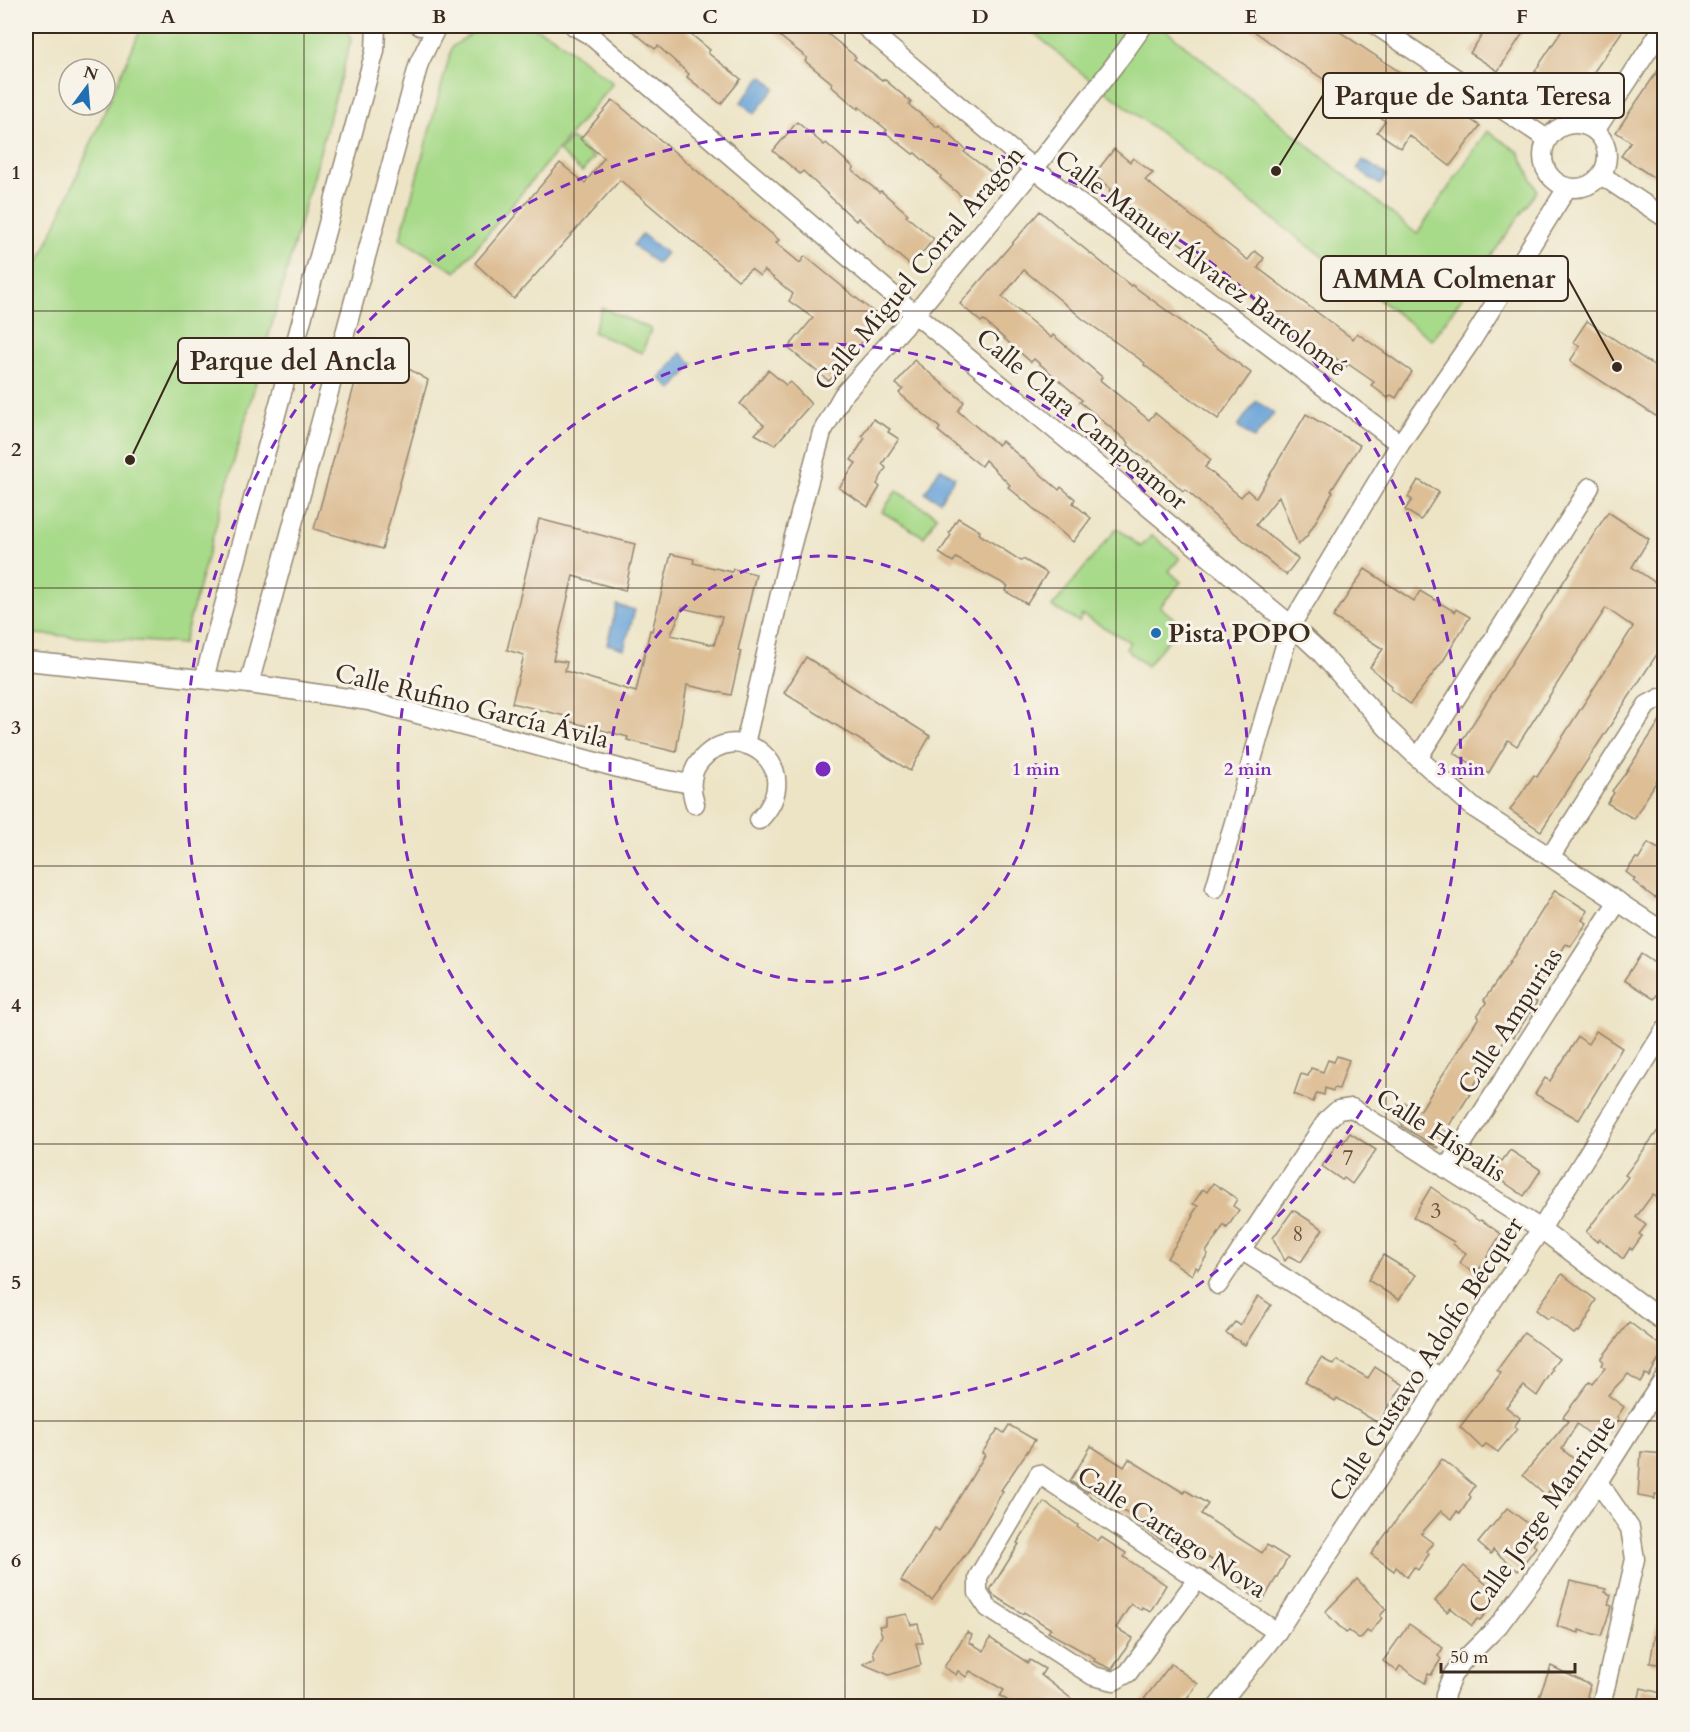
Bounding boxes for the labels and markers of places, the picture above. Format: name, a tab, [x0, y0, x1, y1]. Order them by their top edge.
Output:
callout: Parque de Santa Teresa	[1323, 73, 1624, 118]
callout: AMMA Colmenar	[1321, 256, 1568, 301]
callout: Parque del Ancla	[178, 338, 409, 383]
place label: Pista POPO	[1168, 616, 1311, 651]
marker: Pista POPO	[1149, 626, 1163, 640]
centre of rings	[813, 759, 833, 779]

